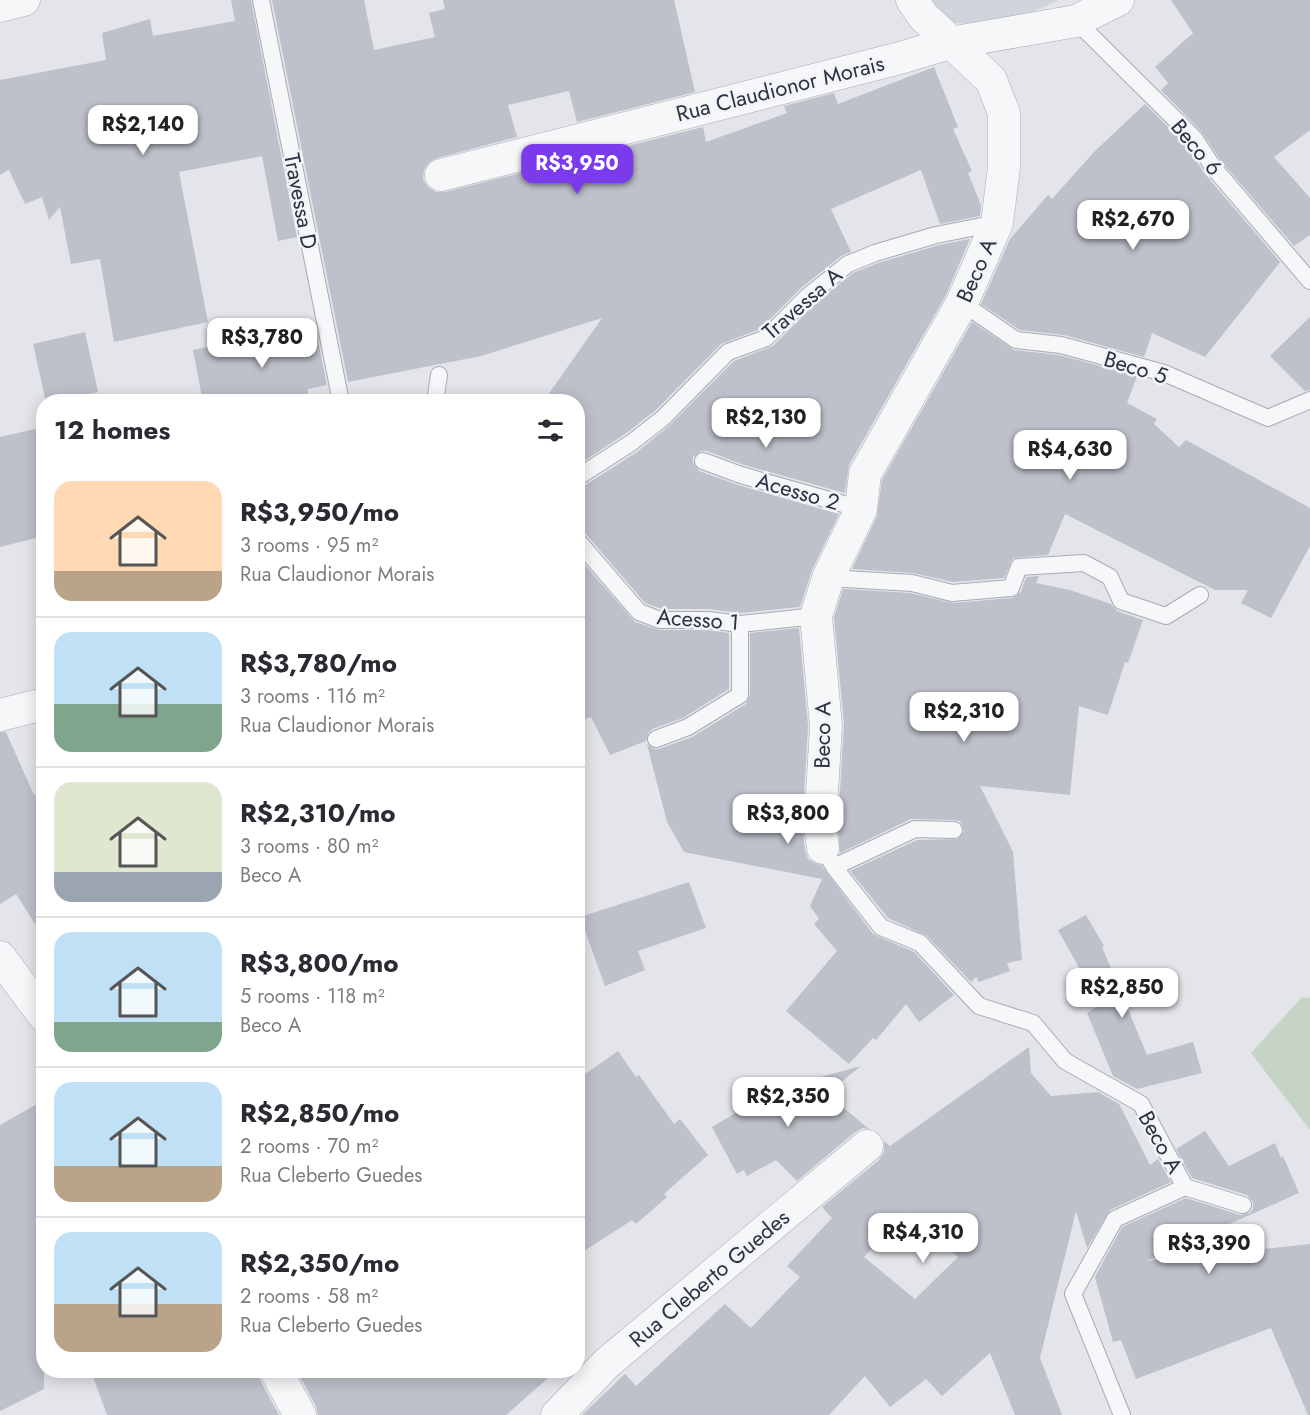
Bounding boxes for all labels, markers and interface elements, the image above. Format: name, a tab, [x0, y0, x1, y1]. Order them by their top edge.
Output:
street label: Rua Claudionor Morais	[672, 47, 888, 129]
pin: R$2,140	[88, 105, 198, 156]
text: R$2,140	[102, 110, 184, 139]
street label: Beco 6	[1164, 112, 1230, 182]
pin: R$3,950	[522, 144, 632, 195]
text: R$3,950	[535, 149, 619, 178]
street label: Travessa D	[276, 150, 326, 252]
pin: R$2,670	[1078, 200, 1188, 251]
text: R$2,670	[1091, 205, 1175, 234]
street label: Beco A	[948, 232, 1004, 307]
street label: Travessa A	[755, 259, 849, 347]
pin: R$3,780	[207, 318, 317, 369]
text: R$3,780	[221, 323, 303, 352]
street label: Beco 5	[1100, 342, 1172, 392]
pin: R$2,130	[711, 398, 821, 449]
text: R$2,130	[726, 403, 806, 432]
text: 12 homes	[54, 411, 170, 449]
icon: filters	[534, 414, 567, 447]
pin: R$4,630	[1015, 430, 1125, 481]
text: R$4,630	[1028, 435, 1112, 464]
street label: Acesso 2	[753, 464, 843, 518]
text: R$3,950/mo	[240, 493, 399, 531]
icon: home	[102, 505, 174, 577]
text: 3 rooms · 95 m²	[240, 531, 378, 560]
text: Rua Claudionor Morais	[240, 560, 434, 589]
street label: Acesso 1	[656, 600, 740, 638]
text: R$3,780/mo	[240, 644, 397, 682]
icon: home	[102, 656, 174, 728]
text: 3 rooms · 116 m²	[240, 682, 385, 711]
pin: R$2,310	[909, 692, 1019, 743]
text: R$2,310	[924, 697, 1004, 726]
street label: Beco A	[805, 701, 839, 769]
text: Rua Claudionor Morais	[240, 711, 434, 740]
text: R$2,310/mo	[240, 794, 396, 832]
pin: R$3,800	[733, 794, 843, 845]
text: R$3,800	[747, 799, 830, 828]
icon: home	[102, 806, 174, 878]
text: 3 rooms · 80 m²	[240, 832, 378, 861]
text: Beco A	[240, 861, 301, 890]
text: R$3,800/mo	[240, 944, 399, 982]
icon: home	[102, 956, 174, 1028]
pin: R$2,850	[1067, 968, 1177, 1019]
text: R$2,850	[1080, 973, 1164, 1002]
text: 5 rooms · 118 m²	[240, 982, 385, 1011]
text: Beco A	[240, 1011, 301, 1040]
pin: R$2,350	[733, 1077, 843, 1128]
text: R$2,350	[746, 1082, 830, 1111]
text: R$2,850/mo	[240, 1094, 399, 1132]
street label: Beco A	[1131, 1105, 1192, 1180]
icon: home	[102, 1106, 174, 1178]
text: 2 rooms · 70 m²	[240, 1132, 378, 1161]
text: Rua Cleberto Guedes	[240, 1161, 422, 1190]
street label: Rua Cleberto Guedes	[622, 1201, 796, 1355]
pin: R$4,310	[868, 1213, 978, 1264]
text: R$4,310	[882, 1218, 964, 1247]
pin: R$3,390	[1154, 1224, 1264, 1275]
text: R$3,390	[1167, 1229, 1251, 1258]
text: R$2,350/mo	[240, 1244, 399, 1282]
icon: home	[102, 1256, 174, 1328]
text: 2 rooms · 58 m²	[240, 1282, 378, 1311]
text: Rua Cleberto Guedes	[240, 1311, 422, 1340]

